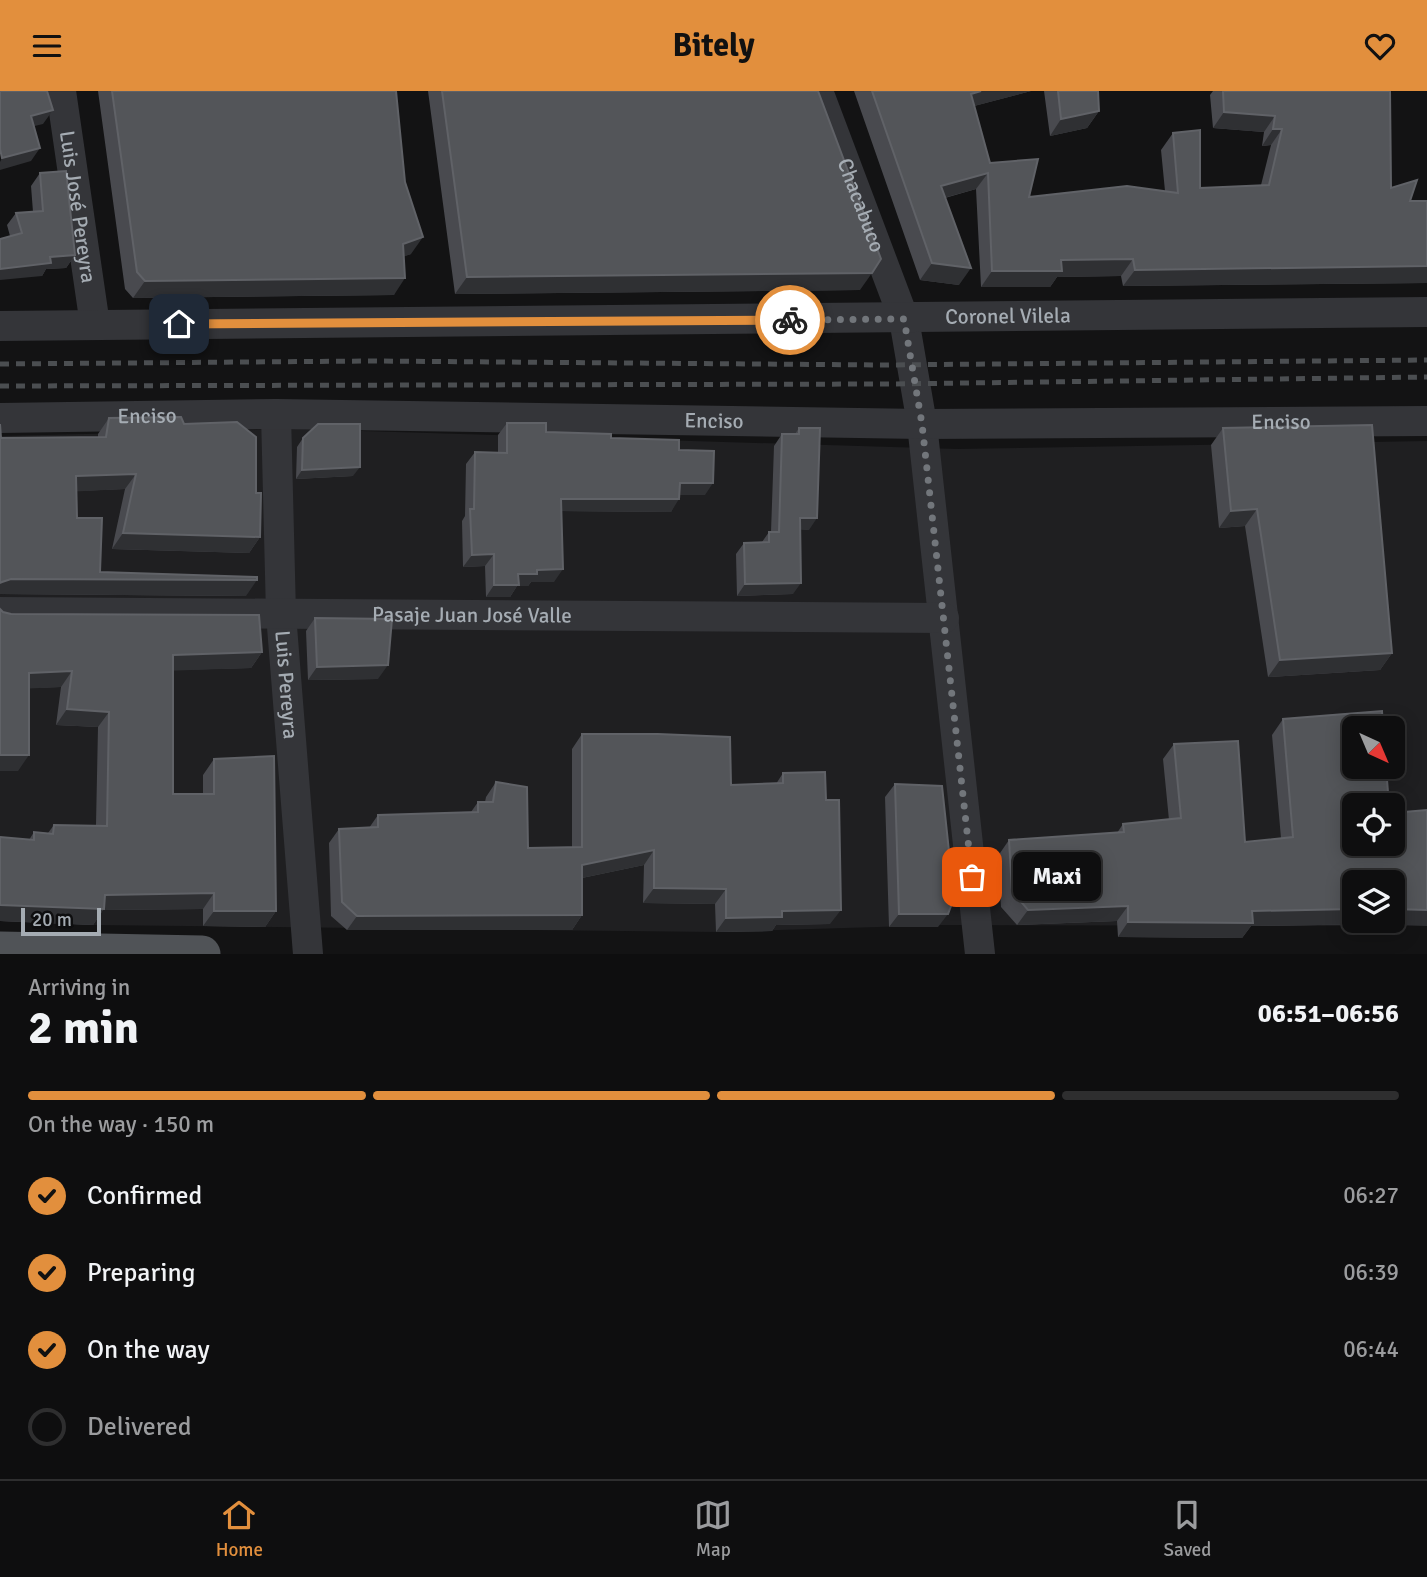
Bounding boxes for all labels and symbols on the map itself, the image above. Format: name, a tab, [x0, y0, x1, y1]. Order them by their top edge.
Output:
street label: Luis José Pereyra	[54, 129, 102, 285]
street label: Chacabuco	[832, 154, 891, 256]
courier	[755, 285, 825, 355]
pin	[149, 294, 209, 354]
street label: Coronel Vilela	[945, 302, 1071, 330]
street label: Enciso	[117, 402, 177, 429]
street label: Enciso	[684, 407, 744, 434]
street label: Enciso	[1251, 409, 1311, 435]
street label: Pasaje Juan José Valle	[372, 601, 572, 629]
street label: Luis Pereyra	[269, 629, 304, 740]
north arrow	[1342, 716, 1405, 779]
pin	[942, 847, 1002, 907]
callout: Maxi	[1014, 853, 1102, 901]
scale bar	[21, 905, 102, 937]

